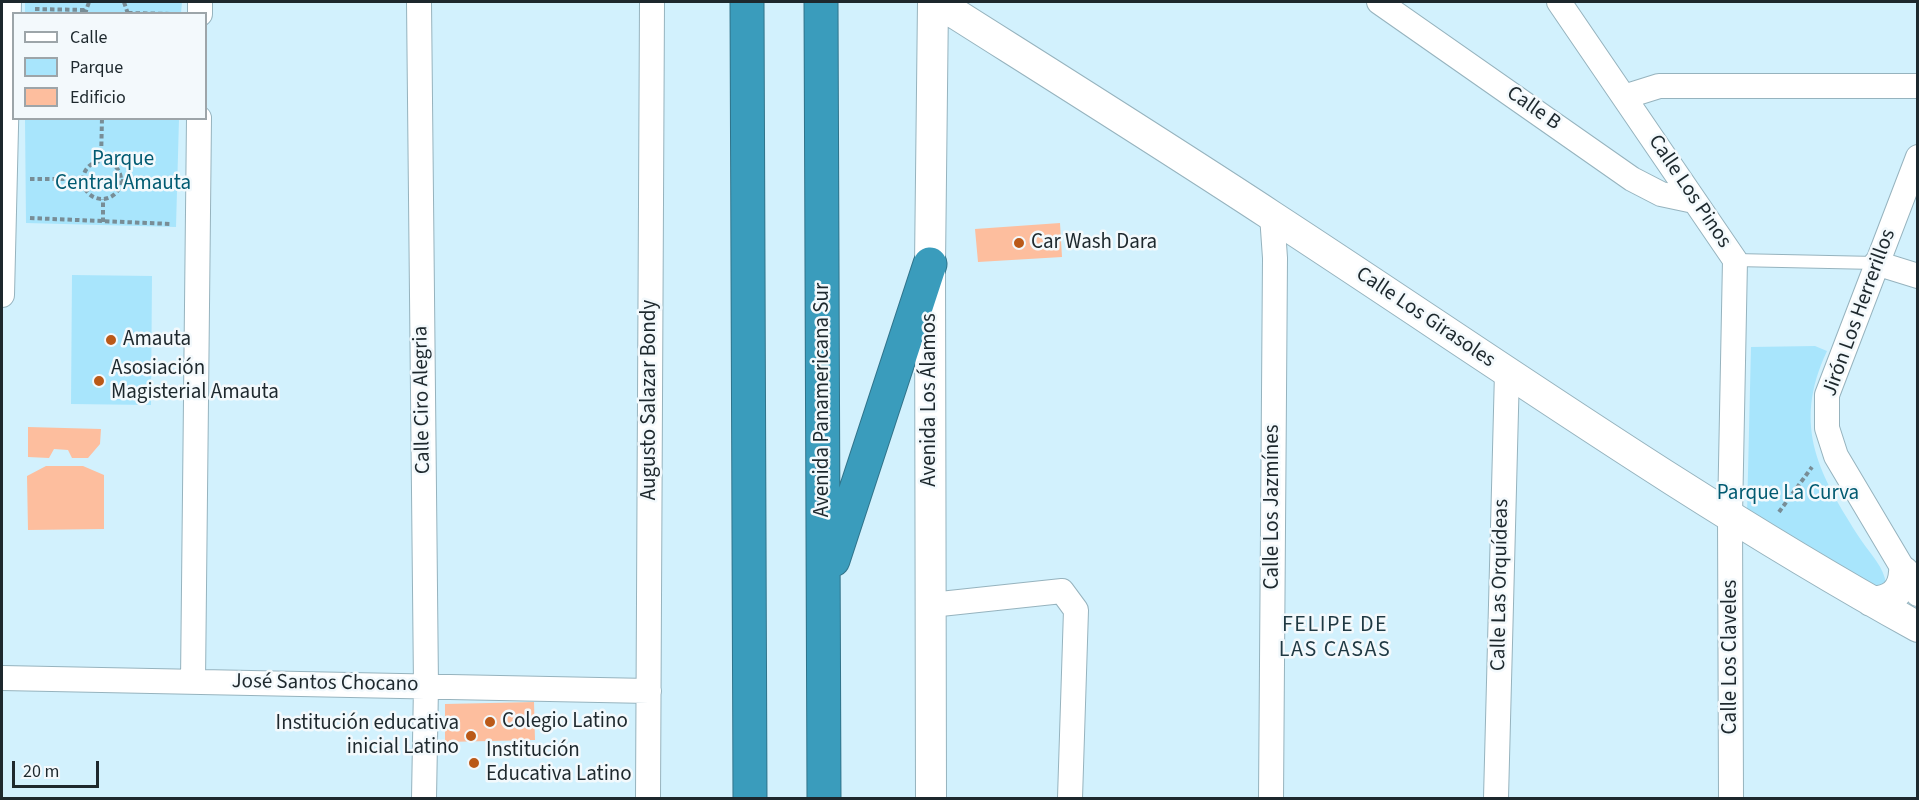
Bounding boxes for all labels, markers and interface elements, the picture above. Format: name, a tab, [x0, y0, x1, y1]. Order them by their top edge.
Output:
legend	[12, 12, 207, 120]
text: Calle	[70, 25, 107, 50]
text: Parque	[70, 55, 123, 80]
street label: Calle B	[1501, 81, 1565, 137]
text: Edificio	[70, 85, 126, 110]
street label: Calle Los Pinos	[1642, 131, 1736, 253]
park label: Parque Central Amauta	[55, 147, 191, 197]
street label: Jirón Los Herrerillos	[1818, 226, 1902, 400]
place label: Car Wash Dara	[1031, 230, 1157, 256]
marker: Car Wash Dara	[1012, 236, 1026, 250]
street label: Calle Los Girasoles	[1351, 262, 1499, 374]
street label: Avenida Panamericana Sur	[810, 283, 836, 517]
street label: Augusto Salazar Bondy	[637, 300, 663, 500]
street label: Avenida Los Álamos	[917, 313, 943, 487]
street label: Calle Ciro Alegria	[409, 326, 437, 474]
place label: Amauta	[123, 327, 191, 353]
marker: Amauta	[104, 333, 118, 347]
place label: Asosiación Magisterial Amauta	[111, 356, 279, 406]
marker: Asosiación Magisterial Amauta	[92, 374, 106, 388]
street label: Calle Los Jazmínes	[1260, 424, 1286, 590]
park label: Parque La Curva	[1717, 481, 1859, 507]
street label: Calle Las Orquídeas	[1487, 499, 1515, 671]
street label: Calle Los Claveles	[1718, 580, 1744, 734]
district label: FELIPE DE LAS CASAS	[1279, 613, 1391, 664]
street label: José Santos Chocano	[231, 670, 419, 698]
place label: Colegio Latino	[502, 709, 628, 735]
place label: Institución educativa inicial Latino	[276, 711, 459, 761]
marker: Colegio Latino	[483, 715, 497, 729]
marker: Institución educativa inicial Latino	[464, 729, 478, 743]
place label: Institución Educativa Latino	[486, 738, 632, 788]
scale bar	[15, 749, 102, 787]
marker: Institución Educativa Latino	[467, 756, 481, 770]
text: 20 m	[23, 759, 59, 784]

